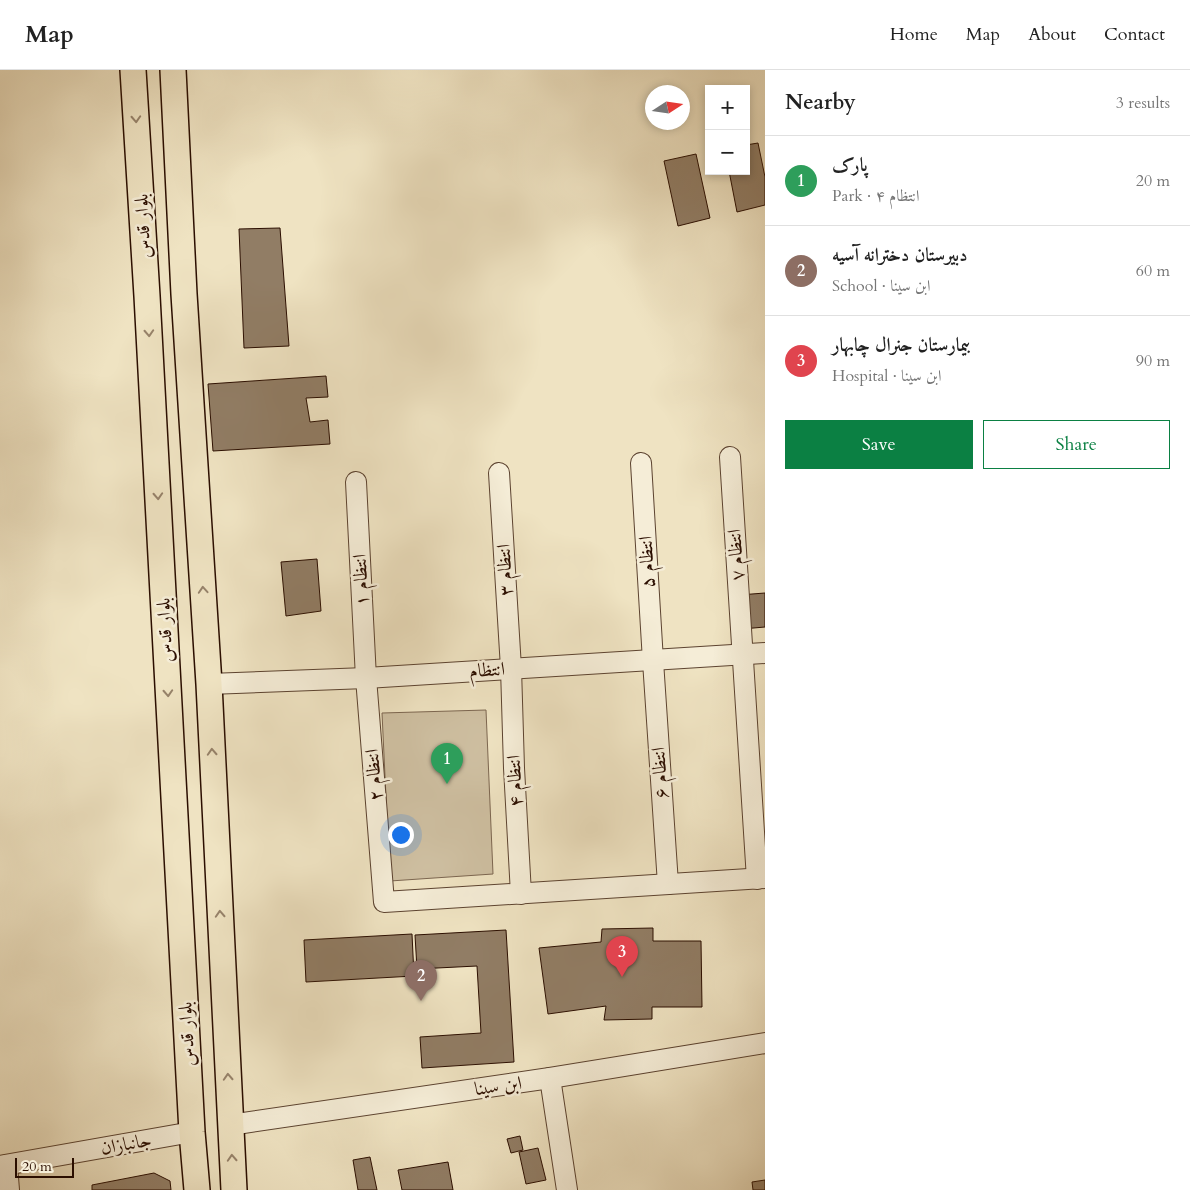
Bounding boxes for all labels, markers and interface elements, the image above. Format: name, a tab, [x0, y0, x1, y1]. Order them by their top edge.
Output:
text: Map	[25, 18, 74, 51]
text: Home	[890, 22, 938, 47]
text: Map	[966, 22, 1000, 47]
text: About	[1028, 22, 1076, 47]
text: Contact	[1104, 22, 1165, 47]
north arrow	[645, 85, 690, 130]
map controls	[705, 85, 750, 175]
button: +	[705, 85, 750, 130]
text: Nearby	[785, 88, 856, 117]
text: 3 results	[1116, 92, 1170, 114]
one-way arrow	[131, 115, 142, 123]
button: −	[705, 130, 750, 175]
text: پارک	[832, 152, 868, 178]
text: 1	[797, 170, 805, 192]
text: 20 m	[1136, 170, 1170, 192]
text: Park · انتظام ۴	[832, 185, 919, 207]
street label: بلوار قدس	[128, 193, 158, 259]
text: دبیرستان دخترانه آسیه	[832, 242, 968, 268]
text: 2	[797, 260, 805, 282]
text: 60 m	[1136, 260, 1170, 282]
text: School · ابن سینا	[832, 275, 930, 297]
one-way arrow	[143, 330, 154, 338]
text: بیمارستان جنرال چابهار	[832, 332, 970, 358]
text: 3	[797, 350, 805, 372]
text: 90 m	[1136, 350, 1170, 372]
text: Hospital · ابن سینا	[832, 365, 941, 387]
button: Save	[785, 420, 973, 469]
button: Share	[983, 420, 1170, 469]
one-way arrow	[152, 492, 163, 500]
street label: انتظام ۷	[721, 528, 754, 582]
street label: انتظام ۵	[633, 535, 664, 589]
street label: انتظام ۳	[491, 543, 522, 597]
street label: انتظام ۱	[347, 553, 378, 607]
one-way arrow	[197, 585, 208, 593]
street label: بلوار قدس	[150, 597, 180, 663]
street label: انتظام	[468, 656, 506, 687]
one-way arrow	[163, 689, 174, 697]
pin: 1	[431, 743, 463, 784]
street label: انتظام ۶	[645, 746, 678, 800]
one-way arrow	[207, 748, 218, 756]
street label: انتظام ۲	[359, 748, 392, 802]
street label: انتظام ۴	[501, 754, 532, 808]
your location	[388, 822, 414, 848]
one-way arrow	[214, 910, 225, 918]
pin: 3	[606, 936, 638, 977]
pin: 2	[405, 960, 437, 1001]
street label: بلوار قدس	[172, 1001, 202, 1067]
street label: ابن سینا	[473, 1070, 523, 1102]
one-way arrow	[222, 1072, 233, 1080]
street label: جانبازان	[99, 1127, 153, 1161]
one-way arrow	[226, 1153, 237, 1161]
scale bar	[15, 1155, 74, 1178]
text: 20 m	[22, 1157, 52, 1176]

